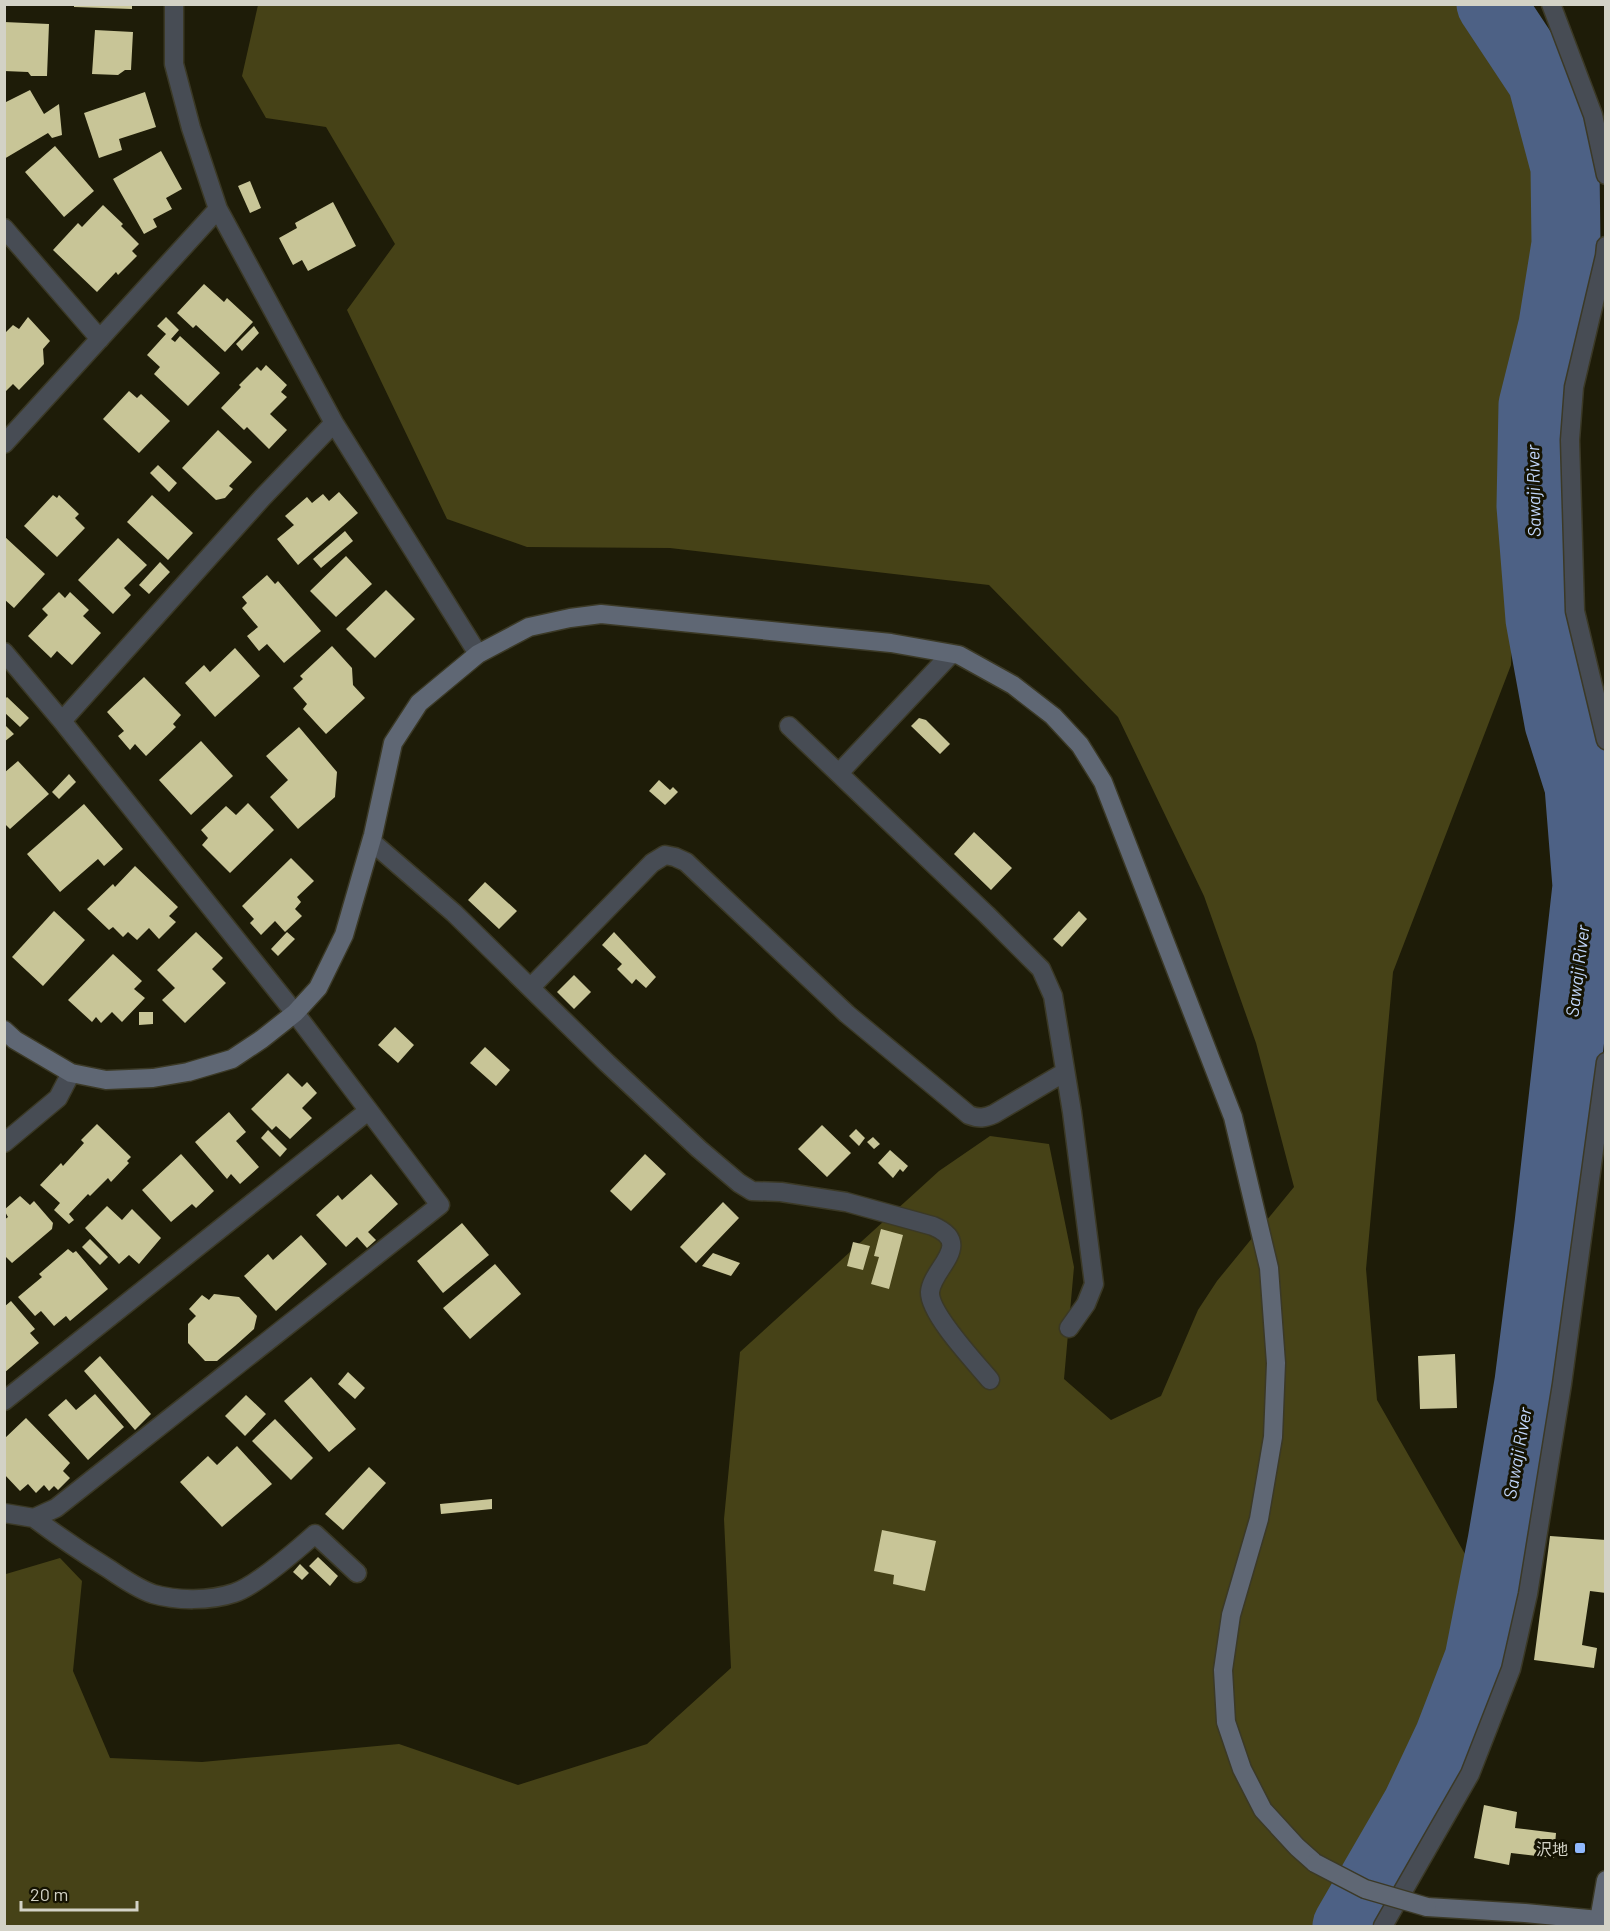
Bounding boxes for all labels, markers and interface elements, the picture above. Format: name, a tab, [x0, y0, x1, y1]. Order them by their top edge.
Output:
water label: Sawaji River	[1521, 444, 1545, 537]
water label: Sawaji River	[1560, 923, 1594, 1018]
water label: Sawaji River	[1498, 1405, 1536, 1500]
place label: 沢地	[1536, 1839, 1568, 1858]
marker: 沢地	[1573, 1841, 1587, 1855]
scale bar	[21, 1874, 136, 1912]
text: 20 m	[30, 1883, 68, 1905]

